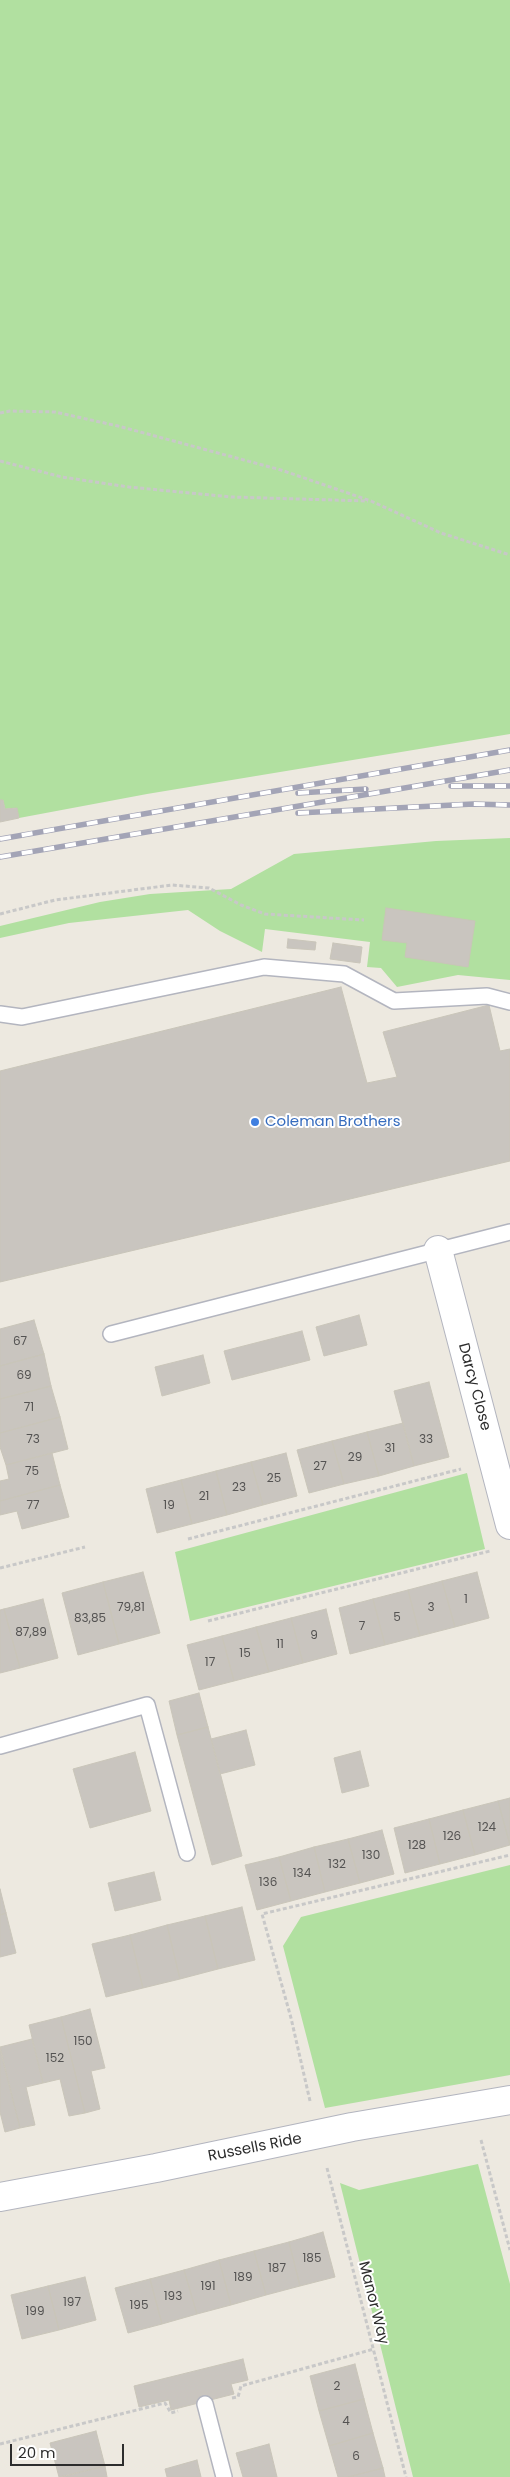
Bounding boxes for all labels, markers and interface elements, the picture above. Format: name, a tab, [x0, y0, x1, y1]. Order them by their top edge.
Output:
place label: Coleman Brothers	[265, 1113, 401, 1131]
marker: Coleman Brothers	[249, 1116, 261, 1128]
house number: 67	[13, 1335, 27, 1349]
street label: Darcy Close	[454, 1341, 494, 1433]
house number: 69	[16, 1369, 32, 1383]
house number: 71	[24, 1401, 34, 1415]
house number: 73	[26, 1433, 40, 1447]
house number: 33	[419, 1433, 433, 1447]
house number: 31	[385, 1442, 395, 1456]
house number: 29	[348, 1451, 362, 1465]
house number: 27	[313, 1460, 327, 1474]
house number: 75	[25, 1465, 39, 1479]
house number: 25	[267, 1472, 281, 1486]
house number: 23	[232, 1481, 246, 1495]
house number: 21	[199, 1490, 209, 1504]
house number: 77	[26, 1499, 40, 1513]
house number: 19	[163, 1499, 175, 1513]
house number: 1	[464, 1593, 468, 1607]
house number: 79,81	[117, 1601, 145, 1615]
house number: 3	[427, 1601, 435, 1615]
house number: 5	[393, 1611, 401, 1625]
house number: 83,85	[74, 1612, 106, 1626]
house number: 7	[359, 1620, 365, 1634]
house number: 87,89	[15, 1626, 47, 1640]
house number: 9	[310, 1629, 318, 1643]
house number: 11	[276, 1638, 284, 1652]
house number: 15	[239, 1647, 251, 1661]
house number: 17	[205, 1656, 215, 1670]
house number: 124	[478, 1821, 496, 1835]
house number: 126	[443, 1830, 461, 1844]
house number: 128	[408, 1839, 426, 1853]
house number: 130	[362, 1849, 380, 1863]
house number: 132	[328, 1858, 346, 1872]
house number: 134	[293, 1867, 311, 1881]
house number: 136	[259, 1876, 277, 1890]
house number: 150	[74, 2035, 92, 2049]
house number: 152	[46, 2052, 64, 2066]
street label: Russells Ride	[207, 2130, 303, 2166]
house number: 185	[303, 2252, 321, 2266]
street label: Manor Way	[354, 2260, 392, 2346]
house number: 187	[268, 2262, 286, 2276]
house number: 189	[234, 2271, 252, 2285]
house number: 191	[200, 2280, 216, 2294]
house number: 193	[164, 2290, 182, 2304]
house number: 197	[63, 2296, 81, 2310]
house number: 195	[130, 2299, 148, 2313]
house number: 199	[26, 2305, 44, 2319]
house number: 2	[334, 2380, 340, 2394]
house number: 4	[342, 2415, 350, 2429]
scale bar	[12, 2434, 126, 2466]
text: 20 m	[18, 2442, 56, 2463]
house number: 6	[352, 2450, 360, 2464]

